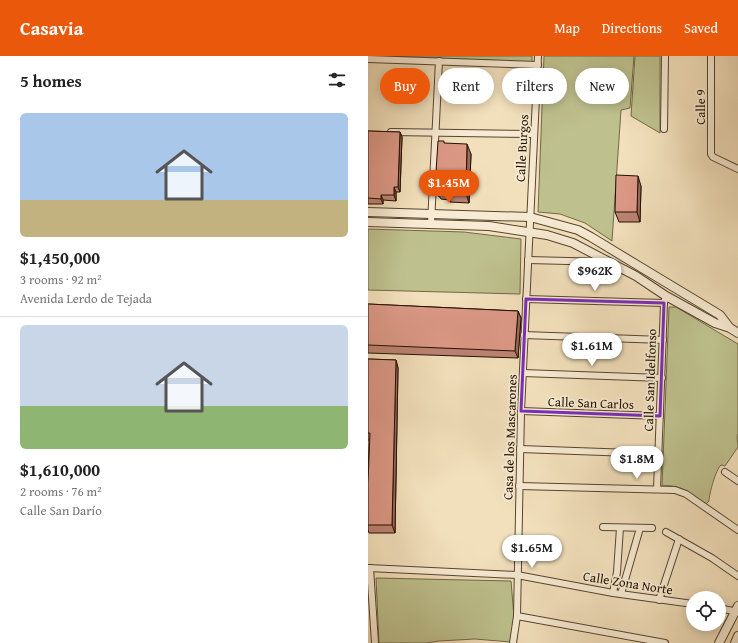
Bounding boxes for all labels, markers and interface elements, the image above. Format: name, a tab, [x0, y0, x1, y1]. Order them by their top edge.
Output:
text: Casavia	[20, 14, 83, 42]
text: Map	[554, 18, 580, 38]
text: Directions	[602, 18, 662, 38]
text: Saved	[684, 18, 718, 38]
text: 5 homes	[20, 68, 82, 93]
chip: Buy	[380, 68, 430, 104]
chip: Rent	[438, 68, 494, 104]
chip: Filters	[502, 68, 567, 104]
chip: New	[575, 68, 629, 104]
icon: filters	[326, 69, 348, 91]
street label: Calle 9	[691, 89, 710, 125]
street label: Calle Burgos	[511, 114, 533, 182]
icon: home	[148, 139, 220, 211]
pin: $1.45M	[416, 170, 482, 204]
text: $1.45M	[428, 173, 470, 192]
text: $1,450,000	[20, 245, 100, 270]
pin: $962K	[567, 258, 623, 292]
text: $962K	[577, 261, 613, 280]
text: 3 rooms · 92 m²	[20, 270, 102, 289]
text: Avenida Lerdo de Tejada	[20, 289, 152, 308]
street label: Calle San Idelfonso	[639, 328, 661, 432]
pin: $1.61M	[559, 333, 625, 367]
text: $1.61M	[571, 336, 613, 355]
icon: home	[148, 351, 220, 423]
street label: Casa de los Mascarones	[498, 374, 522, 500]
street label: Calle San Carlos	[548, 392, 634, 414]
pin: $1.8M	[609, 446, 665, 480]
text: $1.8M	[619, 449, 655, 468]
text: $1,610,000	[20, 457, 100, 482]
text: 2 rooms · 76 m²	[20, 482, 102, 501]
text: Calle San Darío	[20, 501, 102, 520]
pin: $1.65M	[499, 535, 565, 569]
text: $1.65M	[511, 538, 553, 557]
street label: Calle Zona Norte	[582, 567, 674, 599]
map controls	[686, 591, 726, 631]
button: locate	[686, 591, 726, 631]

